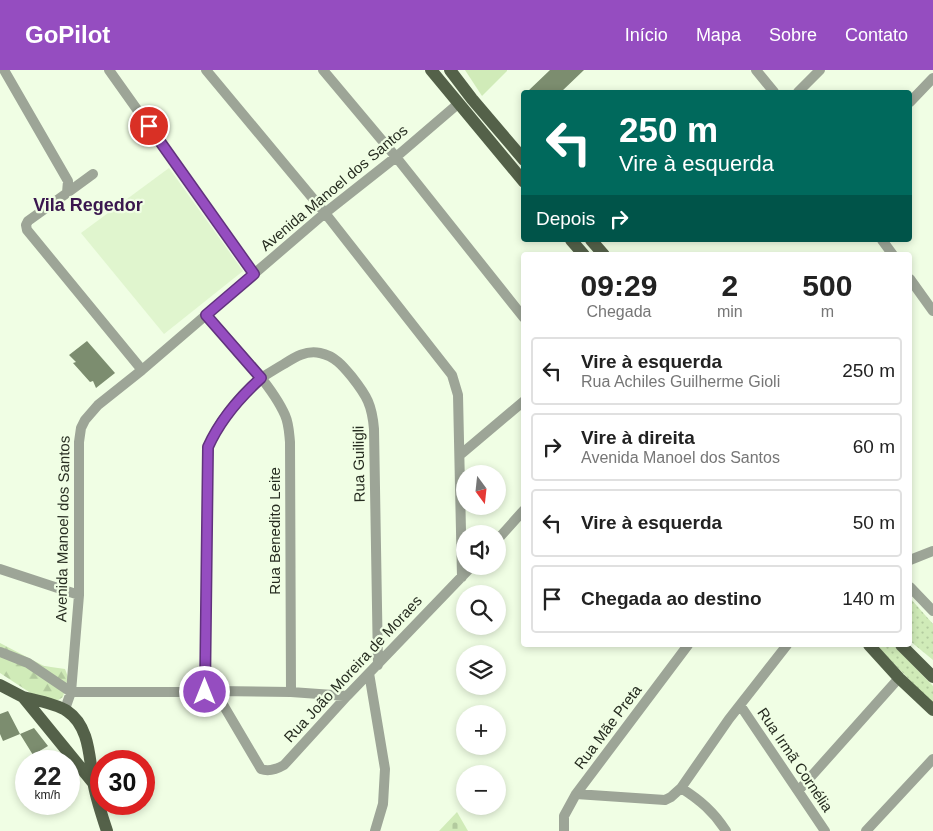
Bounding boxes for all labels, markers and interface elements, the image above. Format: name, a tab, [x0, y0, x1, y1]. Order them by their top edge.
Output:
text: GoPilot	[25, 21, 110, 48]
text: Início	[625, 25, 668, 45]
text: Mapa	[696, 25, 741, 45]
text: Sobre	[769, 25, 817, 45]
text: Contato	[845, 25, 908, 45]
pin	[128, 105, 170, 147]
icon: left	[536, 110, 601, 175]
text: 250 m	[619, 110, 718, 149]
icon: arrive	[135, 112, 163, 140]
street label: Avenida Manoel dos Santos	[257, 121, 411, 254]
text: Vire à esquerda	[619, 151, 774, 176]
district label: Vila Regedor	[33, 195, 143, 215]
icon: right	[605, 205, 633, 233]
text: Depois	[536, 208, 595, 229]
text: 09:29	[581, 269, 657, 302]
text: 2	[721, 269, 738, 302]
text: 500	[802, 269, 852, 302]
text: Chegada	[586, 303, 651, 320]
text: min	[717, 303, 743, 320]
text: m	[821, 303, 834, 320]
text: Vire à esquerda	[581, 351, 722, 372]
icon: left	[538, 357, 566, 385]
text: 250 m	[842, 360, 895, 381]
text: Rua Achiles Guilherme Gioli	[581, 373, 780, 390]
street label: Rua Guiligli	[349, 426, 368, 503]
text: Vire à direita	[581, 427, 695, 448]
icon: right	[538, 433, 566, 461]
street label: Avenida Manoel dos Santos	[52, 436, 73, 622]
text: 60 m	[853, 436, 895, 457]
text: Avenida Manoel dos Santos	[581, 449, 780, 466]
north arrow	[456, 465, 506, 515]
map controls	[456, 465, 506, 815]
street label: Rua Benedito Leite	[266, 467, 283, 595]
icon: left	[538, 509, 566, 537]
text: Vire à esquerda	[581, 512, 722, 533]
text: 50 m	[853, 512, 895, 533]
button: sound	[456, 525, 506, 575]
button: search	[456, 585, 506, 635]
icon: arrive	[538, 585, 566, 613]
text: Chegada ao destino	[581, 588, 762, 609]
text: 140 m	[842, 588, 895, 609]
street label: Rua João Moreira de Moraes	[280, 592, 425, 745]
button: layers	[456, 645, 506, 695]
position arrow	[178, 665, 230, 717]
street label: Rua Mãe Preta	[570, 681, 645, 772]
button: +	[456, 705, 506, 755]
street label: Rua Irmã Cornélia	[754, 705, 837, 815]
speed limit sign: 30	[90, 750, 155, 815]
text: 22	[34, 762, 61, 790]
button: −	[456, 765, 506, 815]
text: km/h	[34, 788, 61, 802]

